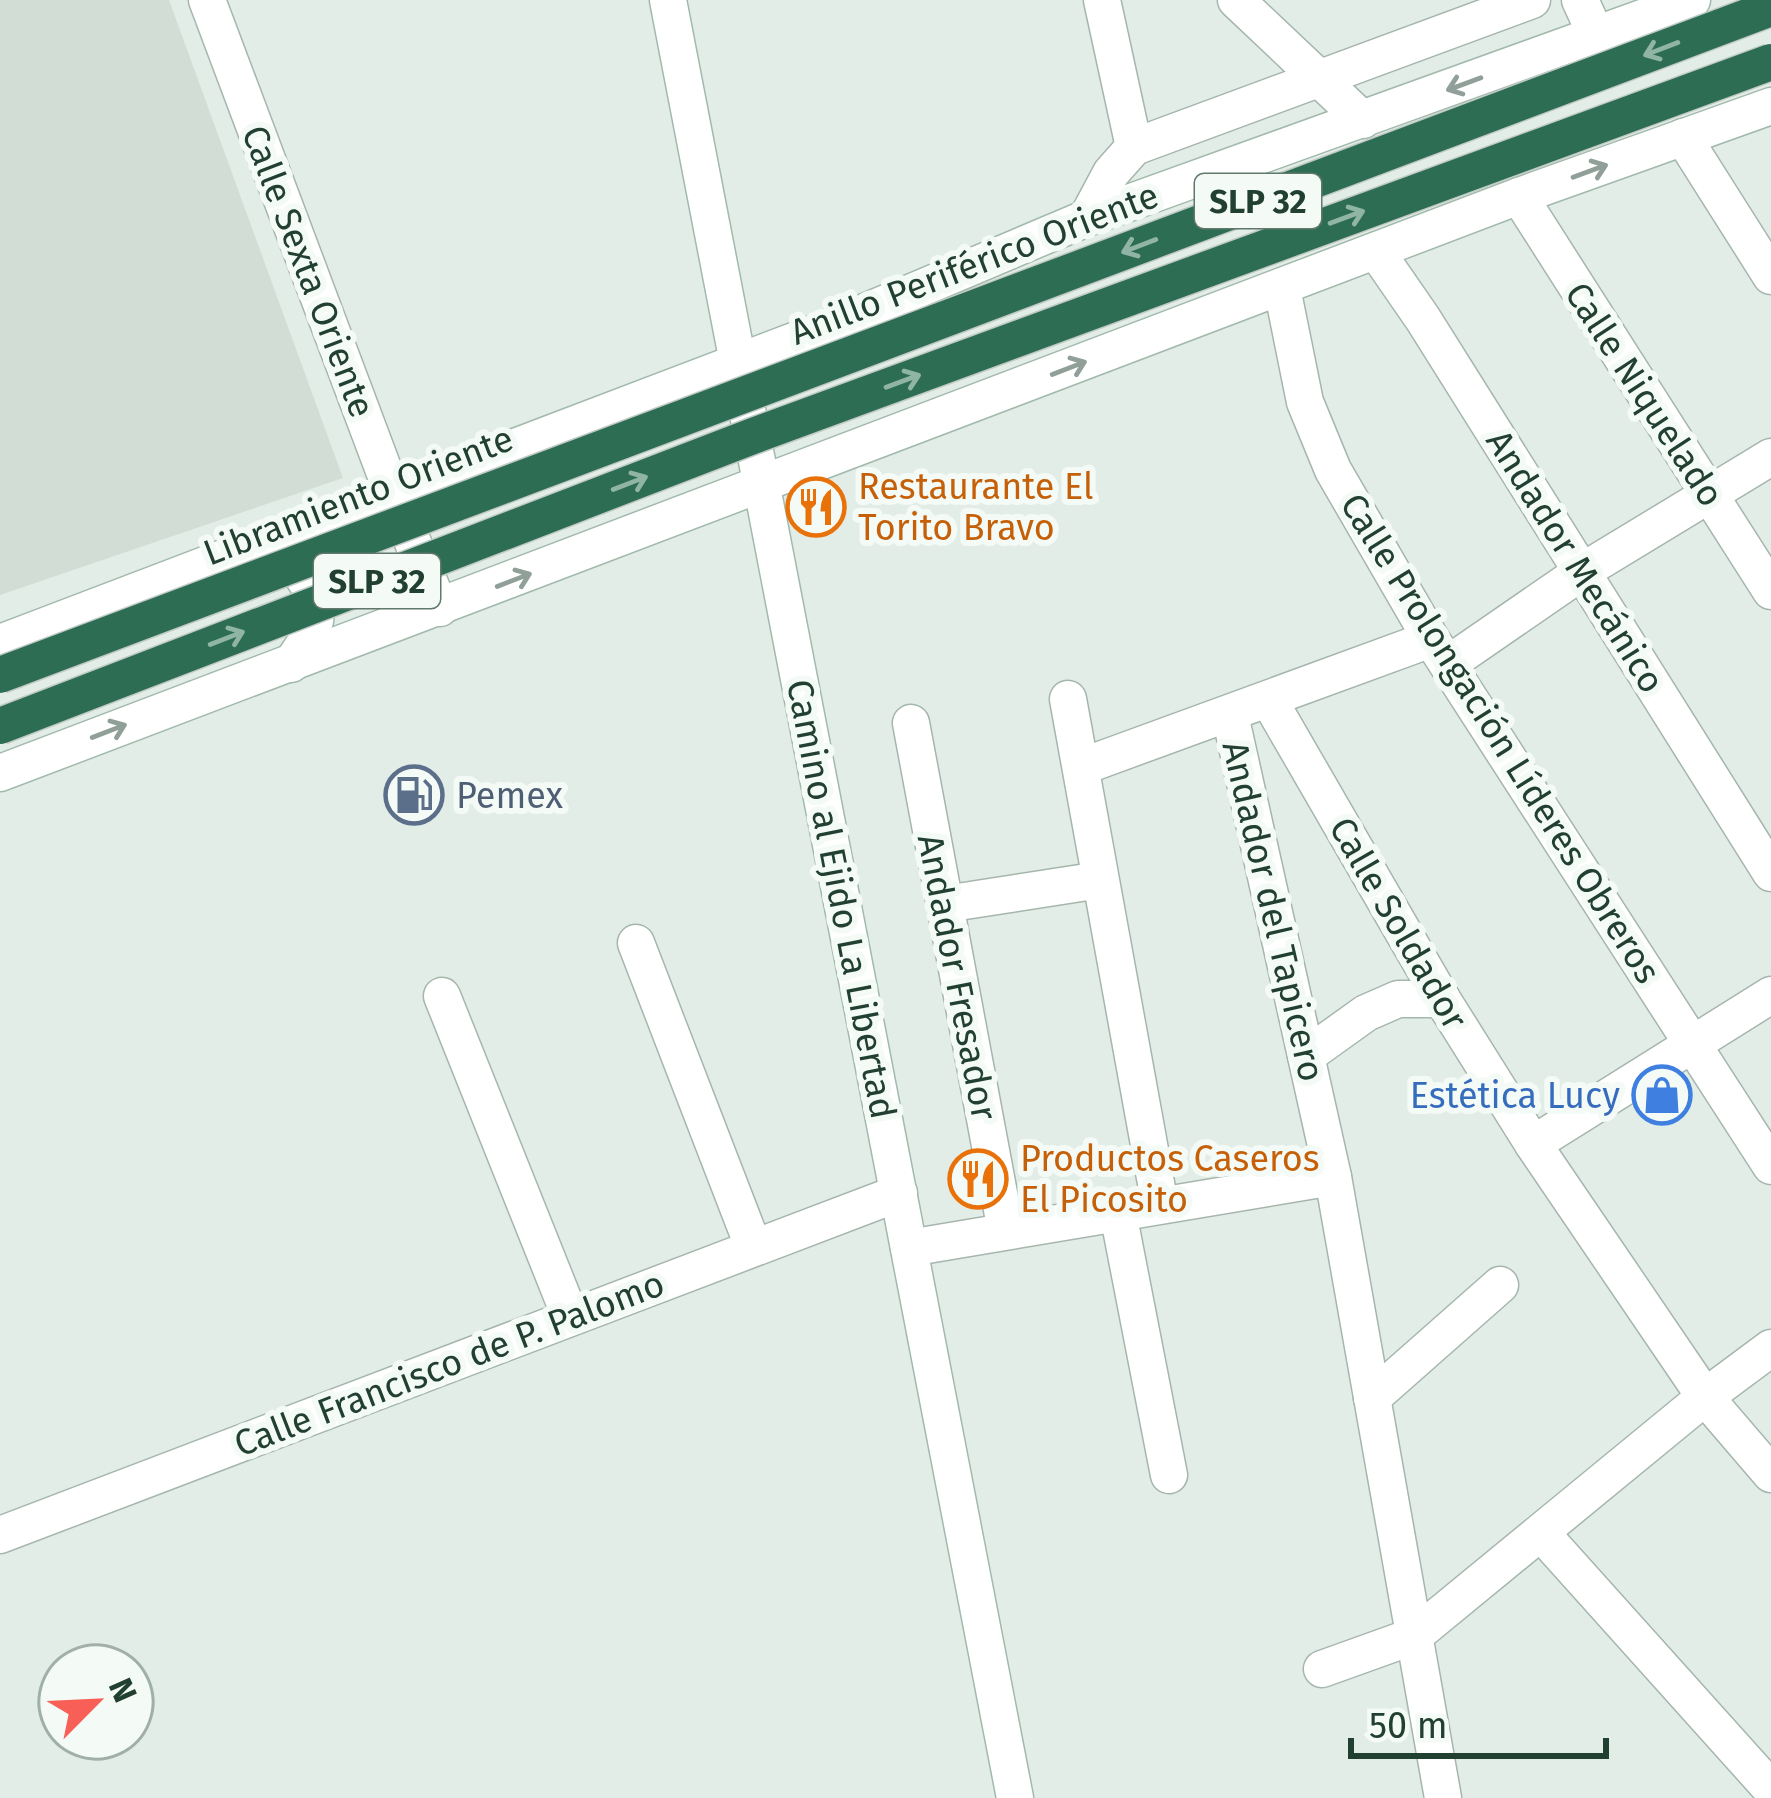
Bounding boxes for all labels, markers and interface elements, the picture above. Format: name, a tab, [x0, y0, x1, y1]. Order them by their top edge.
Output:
one-way arrow	[1644, 39, 1681, 61]
one-way arrow	[1446, 74, 1483, 96]
street label: Calle Sexta Oriente	[232, 119, 384, 424]
one-way arrow	[1571, 158, 1608, 180]
street label: Anillo Periférico Oriente	[784, 173, 1165, 355]
road number: SLP 32	[1195, 174, 1321, 228]
one-way arrow	[1328, 205, 1365, 227]
one-way arrow	[1122, 236, 1159, 258]
street label: Calle Niquelado	[1555, 274, 1733, 515]
one-way arrow	[1049, 356, 1086, 378]
one-way arrow	[883, 369, 920, 390]
street label: Libramiento Oriente	[197, 417, 519, 575]
street label: Andador Mecánico	[1477, 422, 1674, 701]
place label: Restaurante El Torito Bravo	[858, 465, 1093, 550]
one-way arrow	[611, 471, 648, 493]
restaurant icon: Restaurante El Torito Bravo	[785, 476, 847, 538]
street label: Calle Prolongación Líderes Obreros	[1331, 485, 1670, 992]
road number: SLP 32	[314, 554, 440, 608]
one-way arrow	[495, 568, 532, 590]
one-way arrow	[207, 626, 244, 648]
street label: Camino al Ejido La Libertad	[777, 676, 905, 1123]
one-way arrow	[90, 719, 127, 741]
street label: Andador del Tapicero	[1212, 737, 1334, 1086]
fuel station icon: Pemex	[383, 764, 445, 826]
place label: Pemex	[456, 774, 564, 818]
street label: Calle Soldador	[1320, 810, 1477, 1037]
street label: Andador Fresador	[908, 831, 1006, 1124]
shop icon: Estética Lucy	[1631, 1064, 1693, 1126]
place label: Estética Lucy	[1410, 1074, 1620, 1118]
place label: Productos Caseros El Picosito	[1020, 1137, 1320, 1222]
restaurant icon: Productos Caseros El Picosito	[947, 1148, 1009, 1210]
street label: Calle Francisco de P. Palomo	[228, 1262, 671, 1466]
north arrow	[36, 1642, 156, 1762]
text: N	[100, 1672, 145, 1708]
scale bar	[1351, 1684, 1606, 1758]
text: 50 m	[1369, 1704, 1448, 1748]

